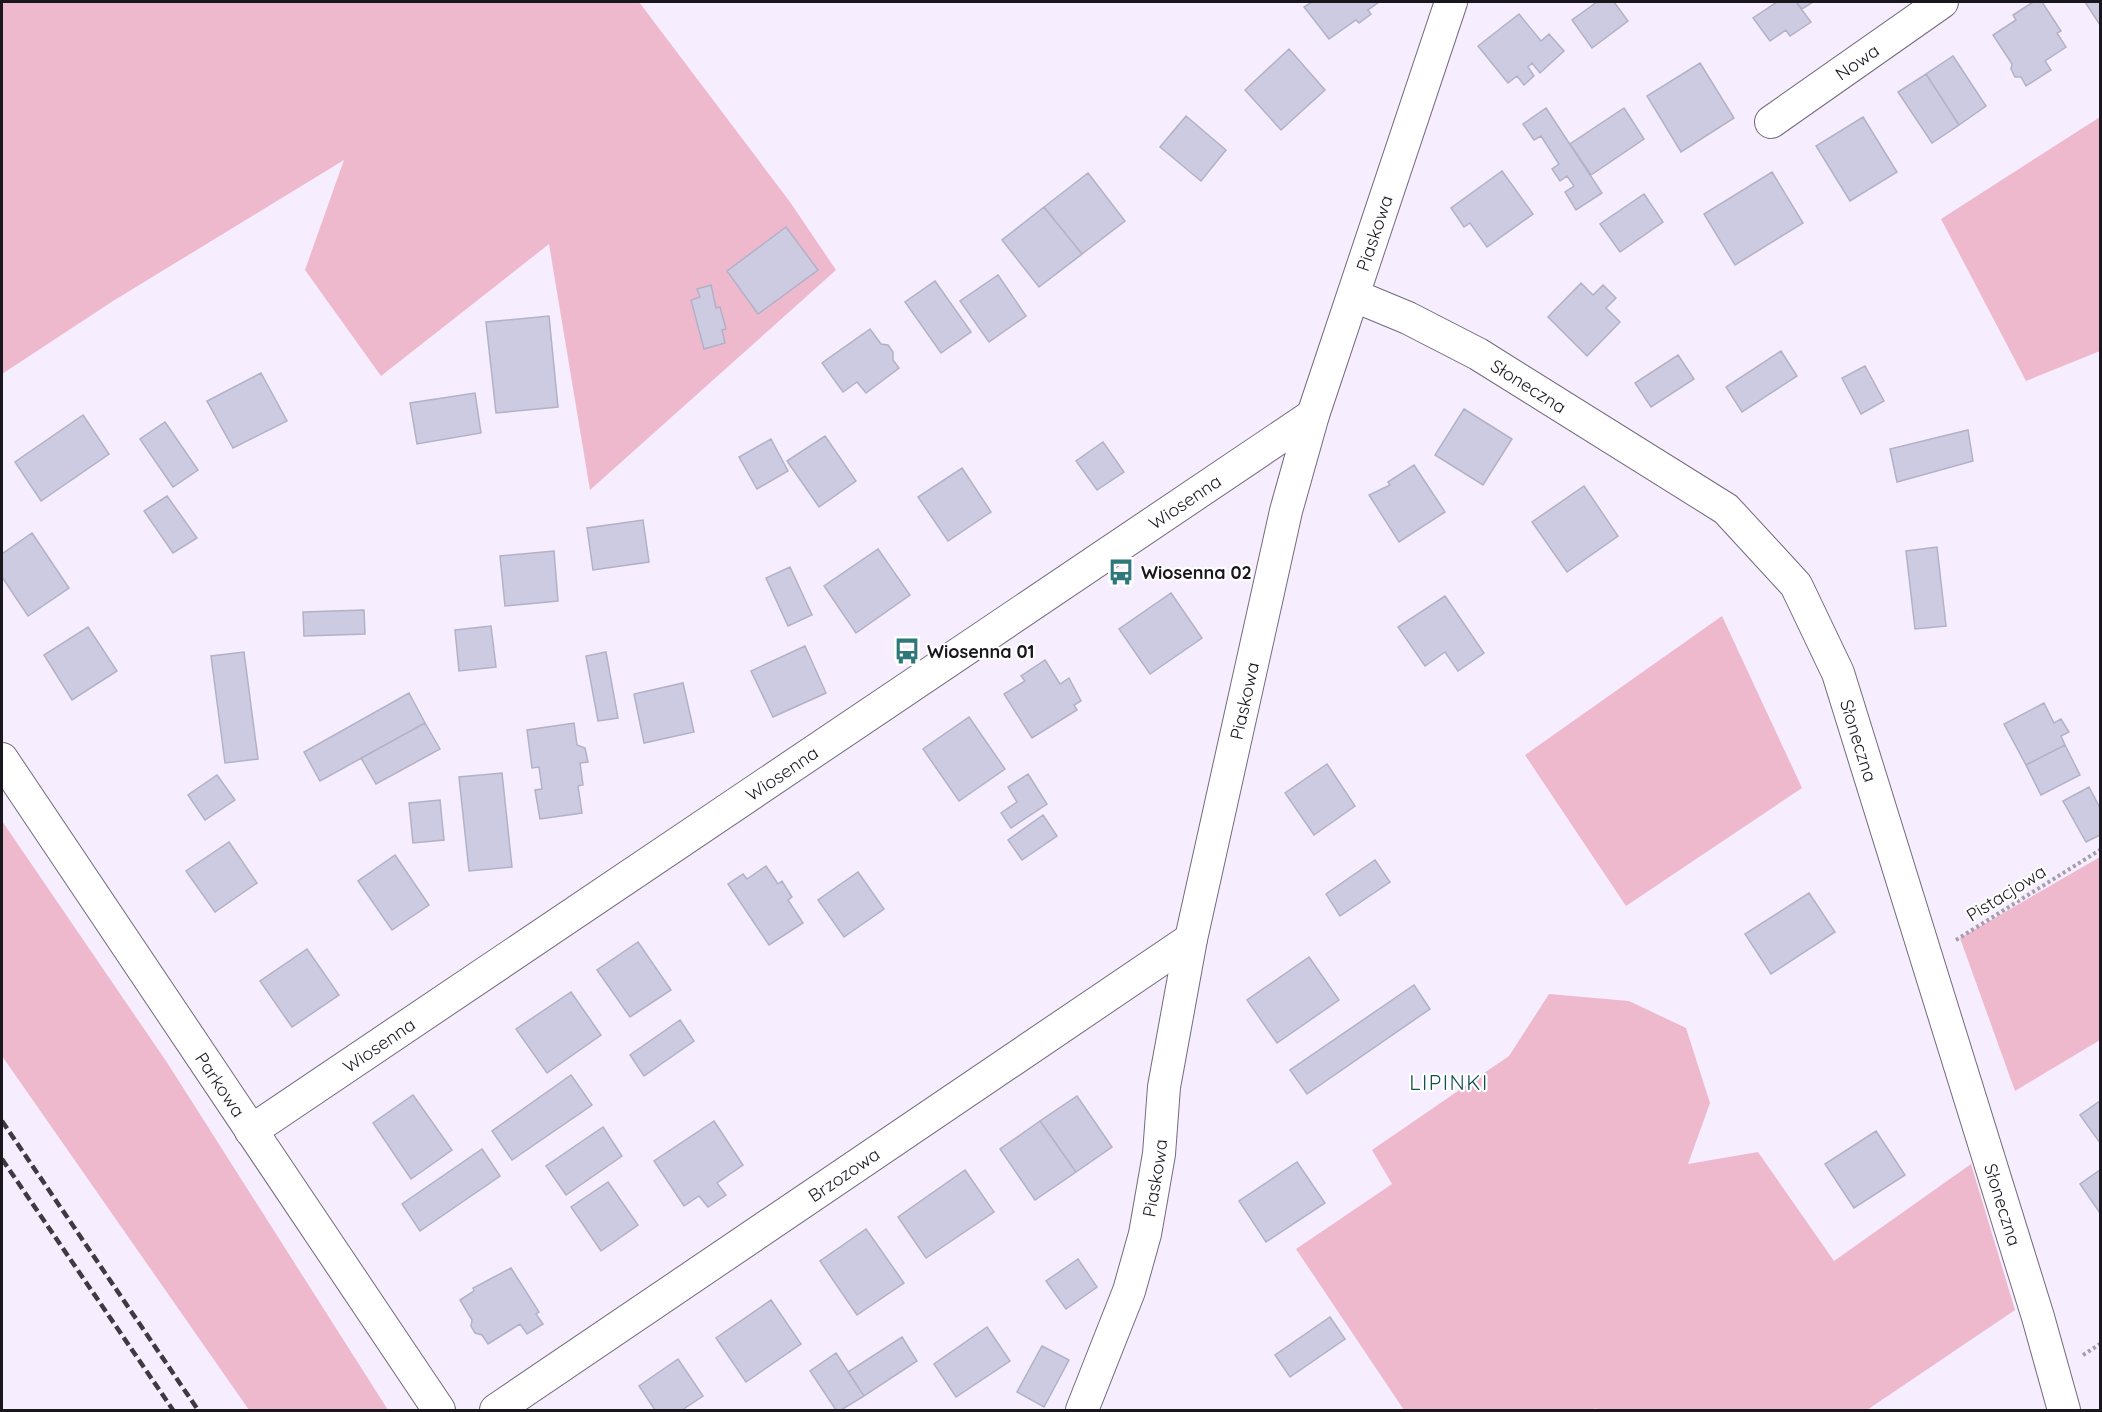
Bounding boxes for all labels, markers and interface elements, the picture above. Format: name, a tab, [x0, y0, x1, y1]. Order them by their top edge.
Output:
street label: Nowa	[1830, 38, 1883, 85]
street label: Piaskowa	[1350, 192, 1397, 274]
street label: Słoneczna	[1487, 353, 1571, 418]
street label: Wiosenna	[1144, 469, 1225, 534]
bus stop icon: Wiosenna 02	[1106, 557, 1136, 587]
place label: Wiosenna 02	[1141, 561, 1252, 584]
bus stop icon: Wiosenna 01	[892, 636, 922, 666]
place label: Wiosenna 01	[927, 640, 1035, 663]
street label: Piaskowa	[1224, 660, 1264, 742]
street label: Słoneczna	[1835, 696, 1883, 784]
street label: Wiosenna	[741, 741, 822, 806]
street label: Pistacjowa	[1962, 860, 2050, 926]
street label: Wiosenna	[338, 1012, 419, 1078]
street label: Parkowa	[191, 1048, 250, 1121]
district label: LIPINKI	[1409, 1069, 1489, 1095]
street label: Piaskowa	[1137, 1138, 1172, 1219]
street label: Brzozowa	[803, 1142, 884, 1207]
street label: Słoneczna	[1979, 1161, 2027, 1249]

